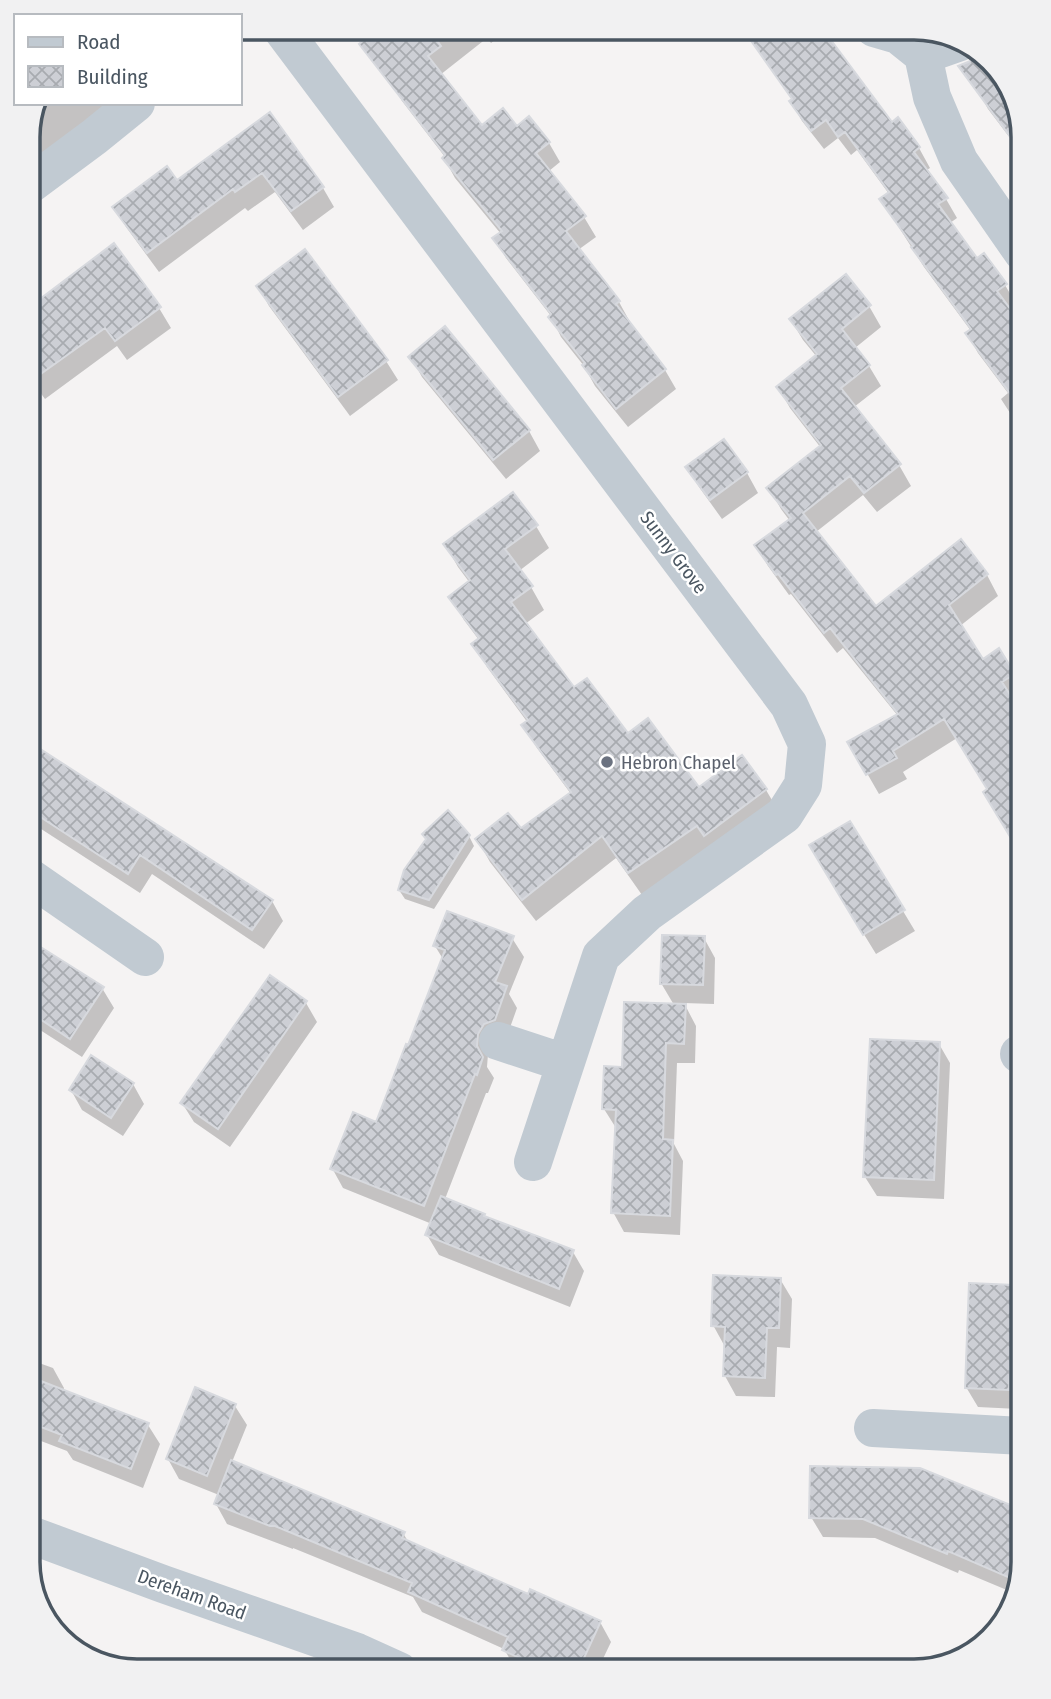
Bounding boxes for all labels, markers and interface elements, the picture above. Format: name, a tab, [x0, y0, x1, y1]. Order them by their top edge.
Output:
legend	[14, 14, 242, 105]
text: Road	[77, 29, 121, 55]
text: Building	[77, 64, 148, 90]
street label: Sunny Grove	[635, 507, 712, 598]
place label: Hebron Chapel	[621, 751, 736, 774]
marker: Hebron Chapel	[599, 754, 615, 770]
street label: Dereham Road	[134, 1564, 249, 1625]

